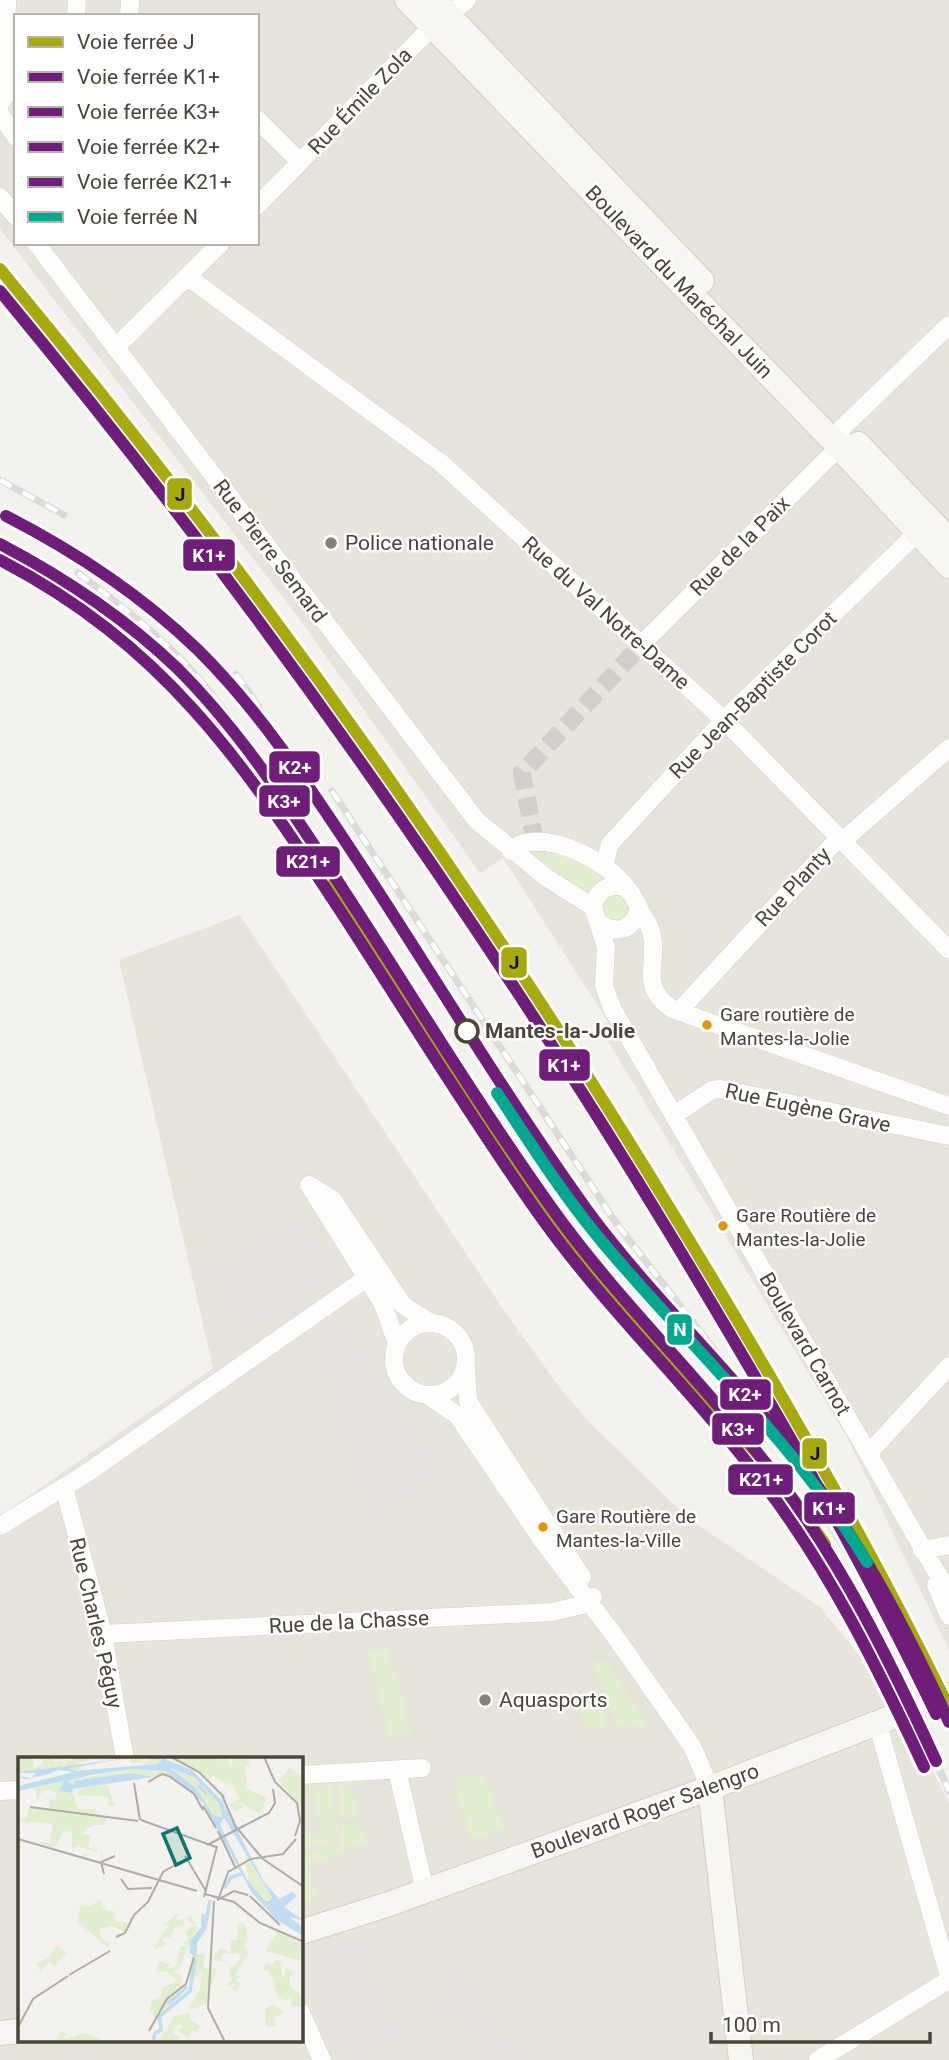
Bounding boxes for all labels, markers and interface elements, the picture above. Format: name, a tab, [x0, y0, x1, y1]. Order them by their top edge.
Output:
legend	[14, 14, 259, 245]
text: Voie ferrée J	[77, 30, 195, 54]
street label: Rue Émile Zola	[303, 43, 417, 159]
text: Voie ferrée K1+	[77, 65, 220, 89]
text: Voie ferrée K3+	[77, 100, 220, 124]
text: Voie ferrée K2+	[77, 135, 220, 159]
text: Voie ferrée K21+	[77, 170, 232, 194]
street label: Boulevard du Maréchal Juin	[580, 181, 778, 383]
text: Voie ferrée N	[77, 205, 198, 229]
street label: Rue Pierre Semard	[208, 475, 332, 627]
line badge: J	[166, 477, 193, 511]
text: J	[175, 483, 185, 506]
street label: Rue de la Paix	[685, 491, 795, 601]
place label: Police nationale	[345, 531, 494, 555]
street label: Rue du Val Notre-Dame	[517, 532, 695, 694]
marker: Police nationale	[323, 535, 339, 551]
line badge: K1+	[182, 538, 236, 572]
text: K1+	[192, 544, 226, 567]
street label: Rue Jean-Baptiste Corot	[665, 606, 842, 783]
line badge: K2+	[268, 750, 321, 784]
text: K2+	[278, 756, 312, 779]
line badge: K3+	[258, 784, 311, 818]
text: K3+	[267, 790, 301, 813]
street label: Rue Planty	[750, 843, 836, 931]
line badge: K21+	[275, 845, 341, 878]
text: K21+	[286, 850, 330, 873]
line badge: J	[500, 946, 528, 979]
text: J	[509, 951, 519, 974]
place label: Gare routière de Mantes-la-Jolie	[720, 1003, 855, 1050]
marker: Gare routière de Mantes-la-Jolie	[700, 1018, 714, 1032]
marker: Mantes-la-Jolie	[455, 1019, 479, 1043]
place label: Mantes-la-Jolie	[485, 1019, 635, 1043]
line badge: K1+	[538, 1048, 591, 1082]
text: K1+	[547, 1054, 581, 1077]
street label: Rue Eugène Grave	[723, 1079, 893, 1137]
place label: Gare Routière de Mantes-la-Jolie	[736, 1204, 876, 1251]
marker: Gare Routière de Mantes-la-Jolie	[716, 1219, 730, 1233]
street label: Boulevard Carnot	[754, 1268, 856, 1420]
line badge: N	[666, 1313, 693, 1346]
text: N	[673, 1318, 687, 1341]
line badge: K2+	[719, 1378, 772, 1411]
text: K2+	[728, 1383, 762, 1406]
line badge: K3+	[711, 1412, 765, 1446]
text: K3+	[721, 1418, 755, 1441]
line badge: J	[801, 1437, 828, 1470]
text: J	[810, 1442, 820, 1465]
line badge: K21+	[727, 1463, 794, 1496]
text: K21+	[739, 1468, 783, 1491]
line badge: K1+	[803, 1491, 856, 1525]
text: K1+	[812, 1497, 846, 1520]
place label: Gare Routière de Mantes-la-Ville	[556, 1505, 696, 1552]
marker: Gare Routière de Mantes-la-Ville	[536, 1520, 550, 1534]
street label: Rue Charles Péguy	[65, 1535, 127, 1711]
street label: Rue de la Chasse	[268, 1606, 430, 1638]
place label: Aquasports	[499, 1688, 608, 1712]
marker: Aquasports	[477, 1692, 493, 1708]
inset map	[18, 1757, 303, 2042]
street label: Boulevard Roger Salengro	[528, 1759, 762, 1863]
scale bar	[711, 2000, 930, 2044]
text: 100 m	[722, 2013, 781, 2037]

